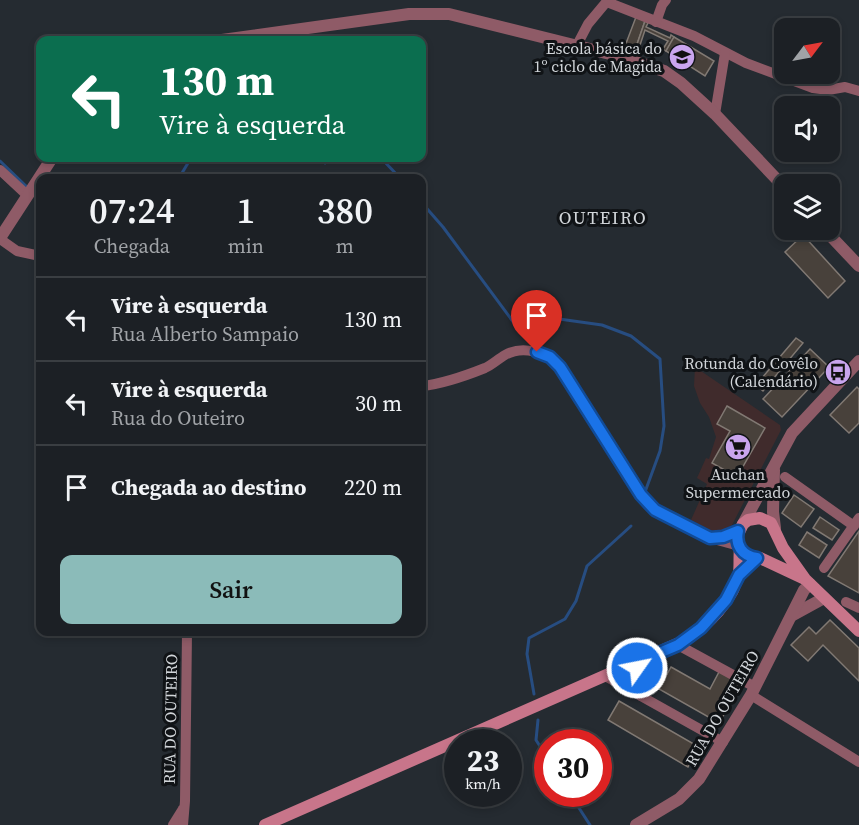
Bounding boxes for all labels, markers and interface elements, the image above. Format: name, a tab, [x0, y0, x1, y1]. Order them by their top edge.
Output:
north arrow	[774, 18, 840, 84]
map controls	[774, 18, 840, 240]
place label: Escola básica do 1º ciclo de Magida	[534, 37, 663, 77]
school or university icon: Escola básica do 1º ciclo de Magida	[667, 42, 697, 72]
text: 130 m	[159, 51, 274, 109]
icon: left	[60, 60, 138, 138]
button: sound	[774, 96, 840, 162]
text: Vire à esquerda	[159, 106, 345, 143]
button: layers	[774, 174, 840, 240]
text: 07:24	[89, 186, 175, 235]
text: 1	[236, 186, 255, 235]
text: 380	[317, 186, 373, 235]
district label: OUTEIRO	[559, 205, 647, 230]
text: Chegada	[94, 232, 170, 260]
text: min	[228, 232, 264, 260]
text: m	[336, 232, 354, 260]
text: Vire à esquerda	[111, 290, 267, 320]
pin	[511, 290, 562, 352]
icon: arrive	[520, 299, 553, 332]
icon: left	[60, 303, 93, 336]
text: 130 m	[344, 304, 402, 334]
text: Rua Alberto Sampaio	[111, 320, 299, 348]
place label: Rotunda do Covêlo (Calendário)	[684, 352, 818, 392]
bus stop icon: Rotunda do Covêlo (Calendário)	[823, 357, 853, 387]
text: Vire à esquerda	[111, 374, 267, 404]
icon: left	[60, 387, 93, 420]
text: 30 m	[355, 388, 402, 418]
text: Rua do Outeiro	[111, 404, 245, 432]
supermarket icon: Auchan Supermercado	[723, 432, 753, 462]
place label: Auchan Supermercado	[686, 463, 790, 503]
icon: arrive	[60, 471, 93, 504]
text: Chegada ao destino	[111, 472, 306, 502]
text: 220 m	[344, 472, 402, 502]
button: Sair	[60, 555, 402, 624]
position arrow	[605, 636, 669, 700]
street label: RUA DO OUTEIRO	[680, 646, 764, 770]
street label: RUA DO OUTEIRO	[158, 654, 182, 784]
speed limit sign: 30	[534, 729, 612, 807]
text: 23	[467, 740, 499, 781]
text: km/h	[465, 773, 501, 794]

